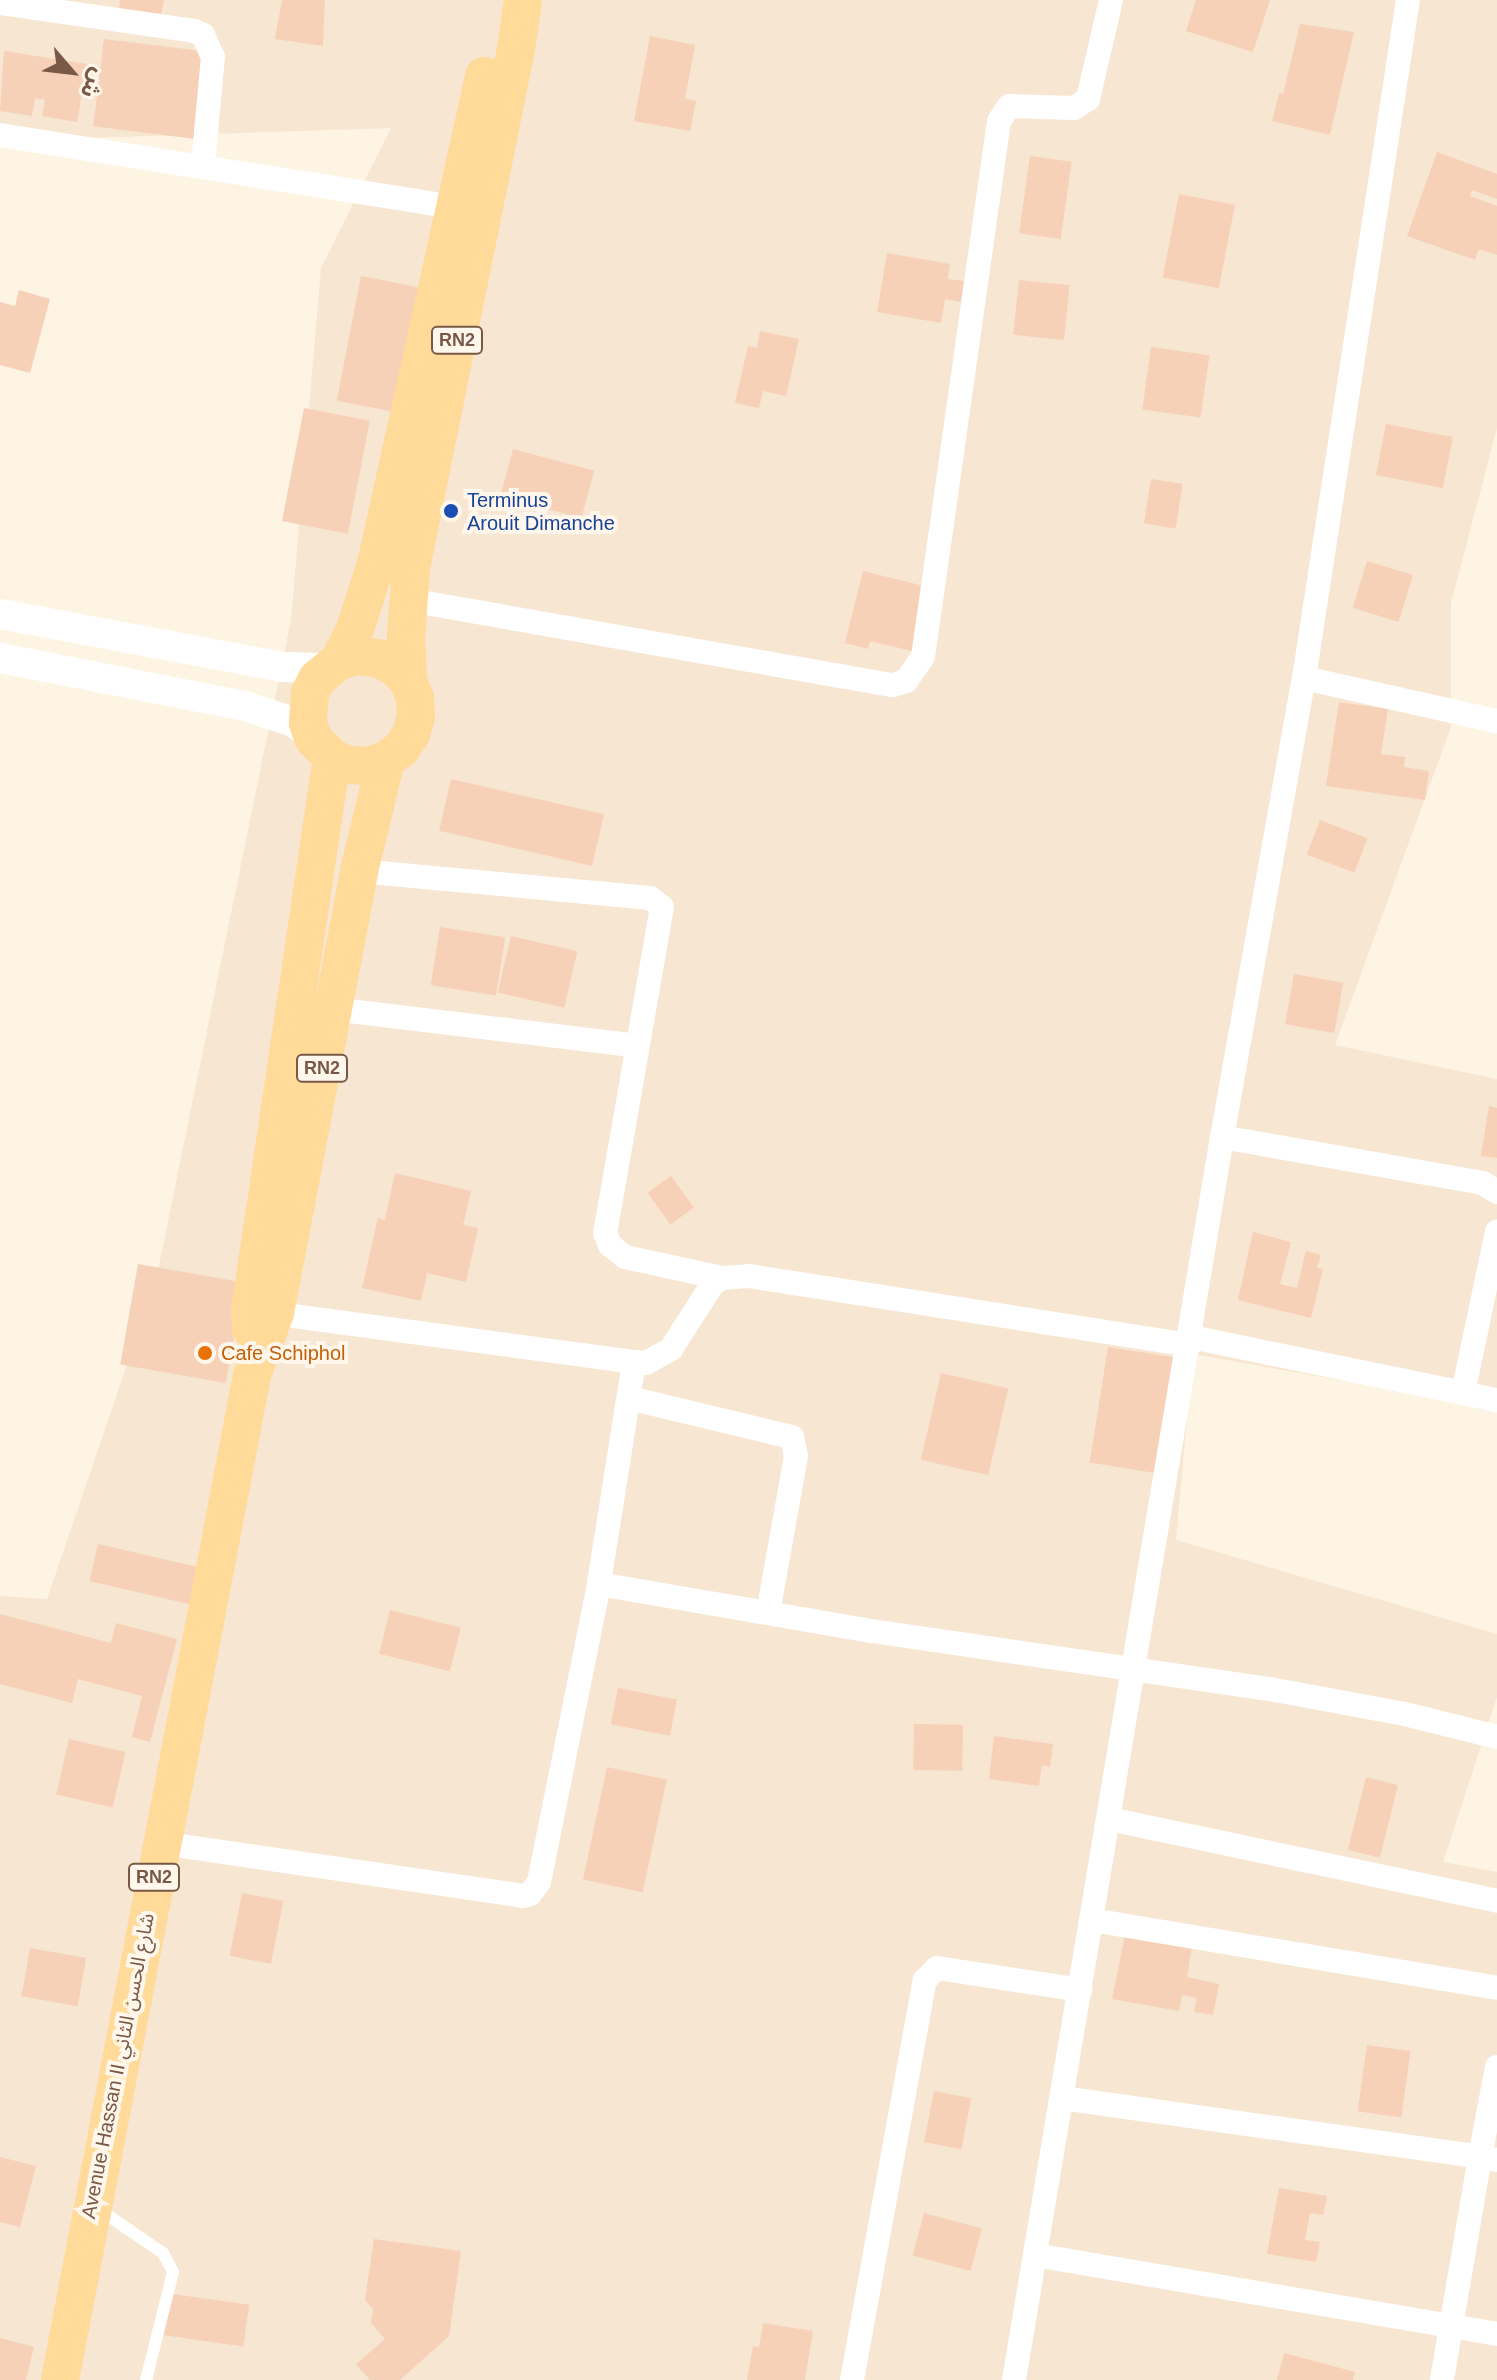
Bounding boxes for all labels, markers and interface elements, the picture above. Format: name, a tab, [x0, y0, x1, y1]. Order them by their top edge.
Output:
north arrow	[32, 32, 112, 112]
text: ش	[76, 64, 112, 103]
road number: RN2	[429, 326, 485, 354]
place label: Terminus Arouit Dimanche	[467, 488, 615, 535]
marker: Terminus Arouit Dimanche	[442, 502, 460, 520]
road number: RN2	[294, 1054, 350, 1082]
place label: Cafe Schiphol	[221, 1341, 346, 1365]
marker: Cafe Schiphol	[196, 1344, 214, 1362]
road number: RN2	[126, 1863, 182, 1891]
street label: Avenue Hassan II شارع الحسن الثاني	[77, 1911, 159, 2221]

